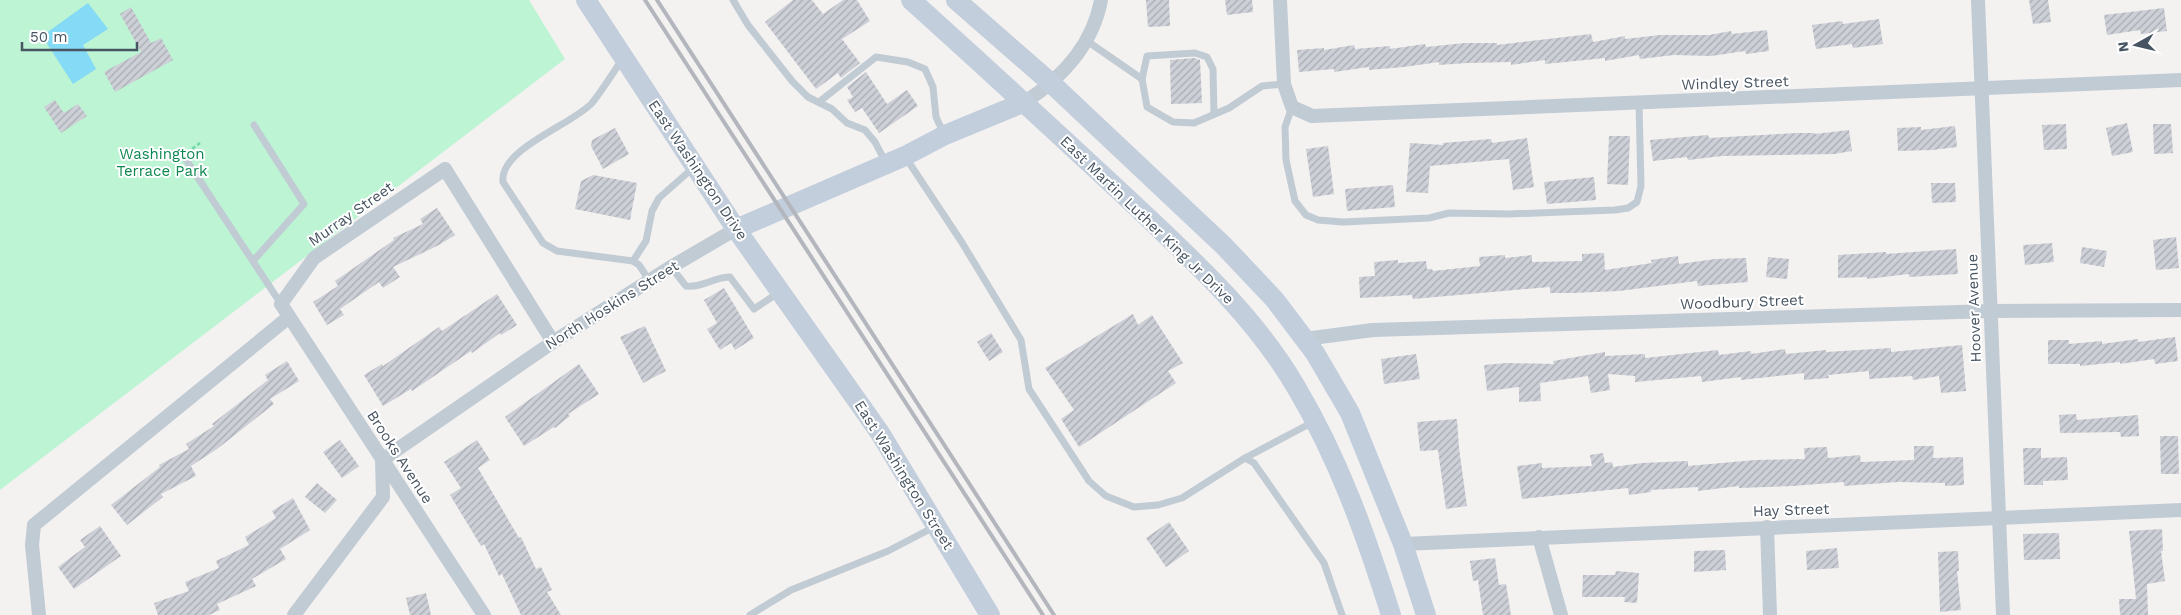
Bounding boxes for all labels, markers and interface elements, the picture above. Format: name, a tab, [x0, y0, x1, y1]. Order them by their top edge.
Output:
scale bar	[22, 20, 138, 52]
north arrow	[2111, 20, 2161, 70]
text: 50 m	[30, 28, 67, 46]
text: N	[2114, 41, 2132, 53]
street label: Windley Street	[1681, 72, 1790, 94]
street label: East Washington Drive	[644, 97, 752, 243]
street label: East Martin Luther King Jr Drive	[1056, 132, 1238, 308]
park label: Washington Terrace Park	[116, 145, 208, 180]
street label: Murray Street	[305, 178, 398, 250]
street label: Hoover Avenue	[1963, 253, 1985, 363]
street label: North Hoskins Street	[542, 256, 683, 353]
street label: Woodbury Street	[1680, 291, 1805, 313]
street label: East Washington Street	[851, 397, 958, 554]
street label: Brooks Avenue	[363, 407, 437, 507]
street label: Hay Street	[1752, 500, 1830, 520]

